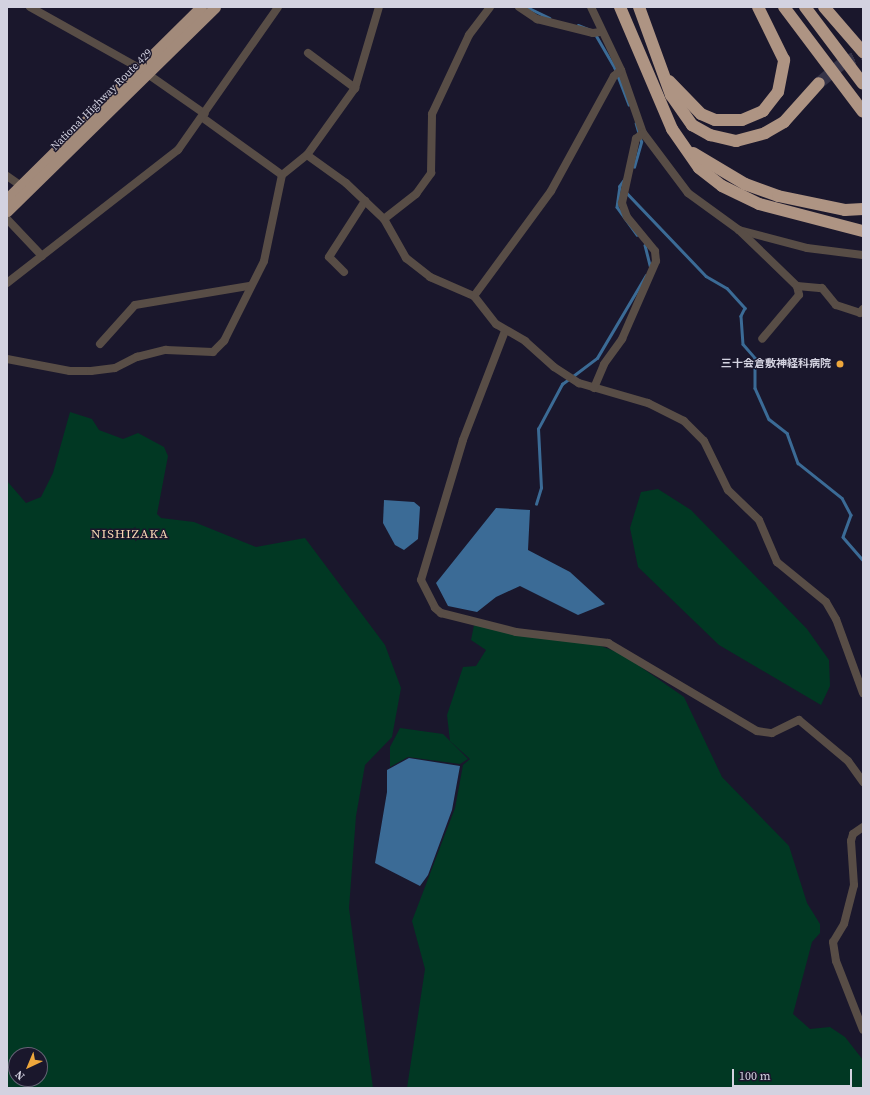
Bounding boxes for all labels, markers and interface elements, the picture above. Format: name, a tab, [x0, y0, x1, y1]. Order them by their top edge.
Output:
street label: National Highway Route 429	[49, 47, 155, 153]
place label: 三十会倉敷神経科病院	[721, 357, 831, 371]
marker: 三十会倉敷神経科病院	[834, 358, 846, 370]
district label: NISHIZAKA	[91, 526, 169, 542]
north arrow	[8, 1047, 48, 1087]
scale bar	[734, 1061, 854, 1087]
text: N	[12, 1067, 28, 1083]
text: 100 m	[739, 1068, 771, 1084]

